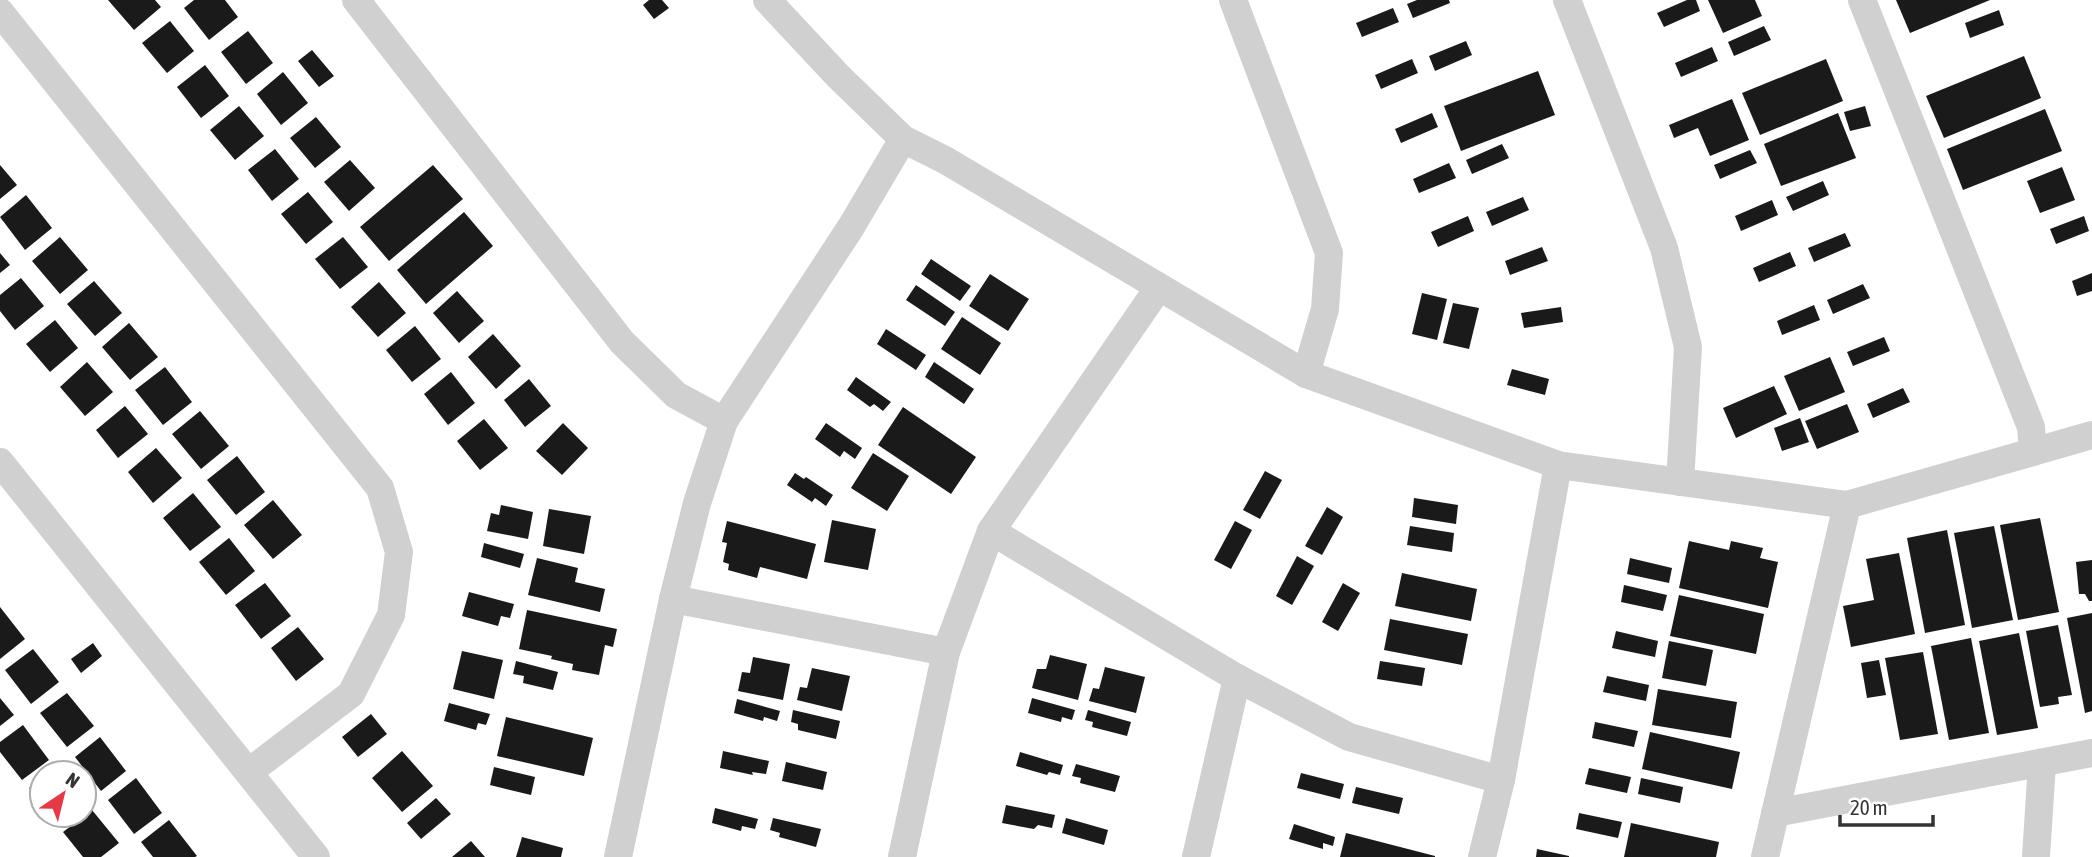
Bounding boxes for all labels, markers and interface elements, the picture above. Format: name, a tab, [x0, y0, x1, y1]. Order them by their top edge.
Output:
north arrow	[28, 759, 98, 829]
text: N	[62, 768, 84, 792]
scale bar	[1840, 784, 1933, 828]
text: 20 m	[1850, 795, 1888, 819]

